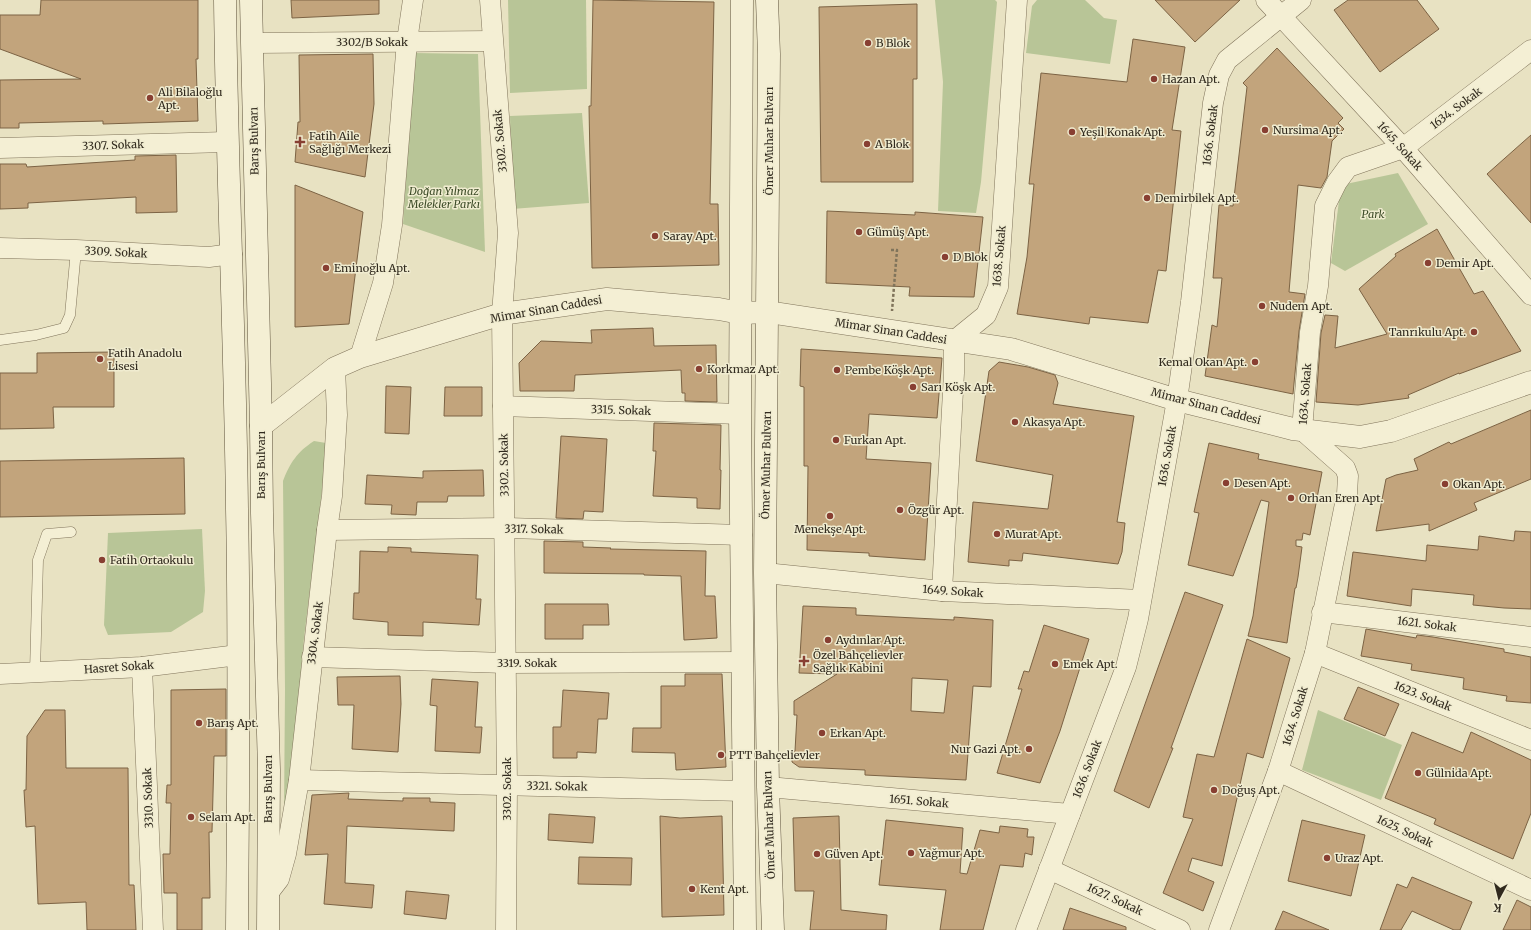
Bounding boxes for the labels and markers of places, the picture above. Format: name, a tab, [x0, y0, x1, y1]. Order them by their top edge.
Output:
place label: B Blok	[876, 36, 910, 50]
marker: B Blok	[863, 38, 873, 48]
place label: Hazan Apt.	[1162, 72, 1220, 86]
marker: Hazan Apt.	[1149, 74, 1159, 84]
place label: Ali Bilaloğlu Apt.	[157, 85, 223, 112]
marker: Ali Bilaloğlu Apt.	[145, 93, 155, 103]
place label: Nursima Apt.	[1273, 123, 1343, 137]
place label: Yeşil Konak Apt.	[1079, 125, 1165, 139]
marker: Nursima Apt.	[1260, 125, 1270, 135]
marker: Yeşil Konak Apt.	[1067, 127, 1077, 137]
place label: Fatih Aile Sağlığı Merkezi	[309, 129, 392, 156]
marker: Fatih Aile Sağlığı Merkezi	[294, 136, 306, 148]
place label: A Blok	[874, 137, 909, 151]
marker: A Blok	[862, 139, 872, 149]
place label: Demirbilek Apt.	[1155, 191, 1239, 205]
marker: Demirbilek Apt.	[1142, 193, 1152, 203]
place label: Gümüş Apt.	[867, 225, 929, 239]
marker: Gümüş Apt.	[854, 227, 864, 237]
place label: Saray Apt.	[663, 229, 717, 243]
marker: Saray Apt.	[650, 231, 660, 241]
place label: D Blok	[953, 250, 988, 264]
marker: D Blok	[940, 252, 950, 262]
place label: Demir Apt.	[1436, 256, 1494, 270]
marker: Demir Apt.	[1423, 258, 1433, 268]
place label: Eminoğlu Apt.	[334, 261, 410, 275]
marker: Eminoğlu Apt.	[321, 263, 331, 273]
place label: Nudem Apt.	[1270, 299, 1333, 313]
marker: Nudem Apt.	[1257, 301, 1267, 311]
place label: Tanrıkulu Apt.	[1389, 325, 1466, 339]
marker: Tanrıkulu Apt.	[1469, 327, 1479, 337]
place label: Fatih Anadolu Lisesi	[108, 346, 182, 373]
marker: Fatih Anadolu Lisesi	[95, 354, 105, 364]
place label: Kemal Okan Apt.	[1159, 355, 1247, 369]
marker: Kemal Okan Apt.	[1250, 357, 1260, 367]
place label: Korkmaz Apt.	[707, 362, 780, 376]
place label: Pembe Köşk Apt.	[845, 363, 934, 377]
marker: Korkmaz Apt.	[694, 364, 704, 374]
marker: Pembe Köşk Apt.	[832, 365, 842, 375]
place label: Sarı Köşk Apt.	[921, 380, 995, 394]
marker: Sarı Köşk Apt.	[908, 382, 918, 392]
place label: Akasya Apt.	[1022, 415, 1085, 429]
marker: Akasya Apt.	[1010, 417, 1020, 427]
place label: Furkan Apt.	[844, 433, 906, 447]
marker: Furkan Apt.	[831, 435, 841, 445]
place label: Desen Apt.	[1234, 476, 1291, 490]
place label: Okan Apt.	[1453, 477, 1505, 491]
marker: Desen Apt.	[1221, 478, 1231, 488]
marker: Okan Apt.	[1440, 479, 1450, 489]
place label: Orhan Eren Apt.	[1299, 491, 1384, 505]
marker: Orhan Eren Apt.	[1286, 493, 1296, 503]
place label: Özgür Apt.	[908, 503, 965, 517]
marker: Özgür Apt.	[895, 505, 905, 515]
marker: Menekşe Apt.	[825, 511, 835, 521]
place label: Menekşe Apt.	[794, 522, 866, 536]
place label: Murat Apt.	[1005, 527, 1062, 541]
marker: Murat Apt.	[992, 529, 1002, 539]
place label: Fatih Ortaokulu	[110, 553, 193, 567]
marker: Fatih Ortaokulu	[97, 555, 107, 565]
place label: Aydınlar Apt.	[835, 633, 905, 647]
marker: Aydınlar Apt.	[823, 635, 833, 645]
place label: Özel Bahçelievler Sağlık Kabini	[813, 648, 904, 675]
marker: Özel Bahçelievler Sağlık Kabini	[798, 655, 810, 667]
place label: Emek Apt.	[1063, 657, 1118, 671]
marker: Emek Apt.	[1050, 659, 1060, 669]
place label: Barış Apt.	[207, 716, 259, 730]
marker: Barış Apt.	[194, 718, 204, 728]
place label: Erkan Apt.	[830, 726, 886, 740]
marker: Erkan Apt.	[817, 728, 827, 738]
place label: Nur Gazi Apt.	[951, 742, 1021, 756]
marker: Nur Gazi Apt.	[1024, 744, 1034, 754]
place label: PTT Bahçelievler	[729, 748, 820, 762]
marker: PTT Bahçelievler	[716, 750, 726, 760]
place label: Gülnida Apt.	[1426, 766, 1492, 780]
marker: Gülnida Apt.	[1413, 768, 1423, 778]
place label: Doğuş Apt.	[1222, 783, 1280, 797]
marker: Doğuş Apt.	[1209, 785, 1219, 795]
place label: Selam Apt.	[199, 810, 256, 824]
marker: Selam Apt.	[186, 812, 196, 822]
place label: Yağmur Apt.	[918, 846, 985, 860]
place label: Güven Apt.	[825, 847, 883, 861]
marker: Yağmur Apt.	[906, 848, 916, 858]
marker: Güven Apt.	[812, 849, 822, 859]
place label: Uraz Apt.	[1335, 851, 1384, 865]
marker: Uraz Apt.	[1322, 853, 1332, 863]
place label: Kent Apt.	[700, 882, 749, 896]
marker: Kent Apt.	[687, 884, 697, 894]

